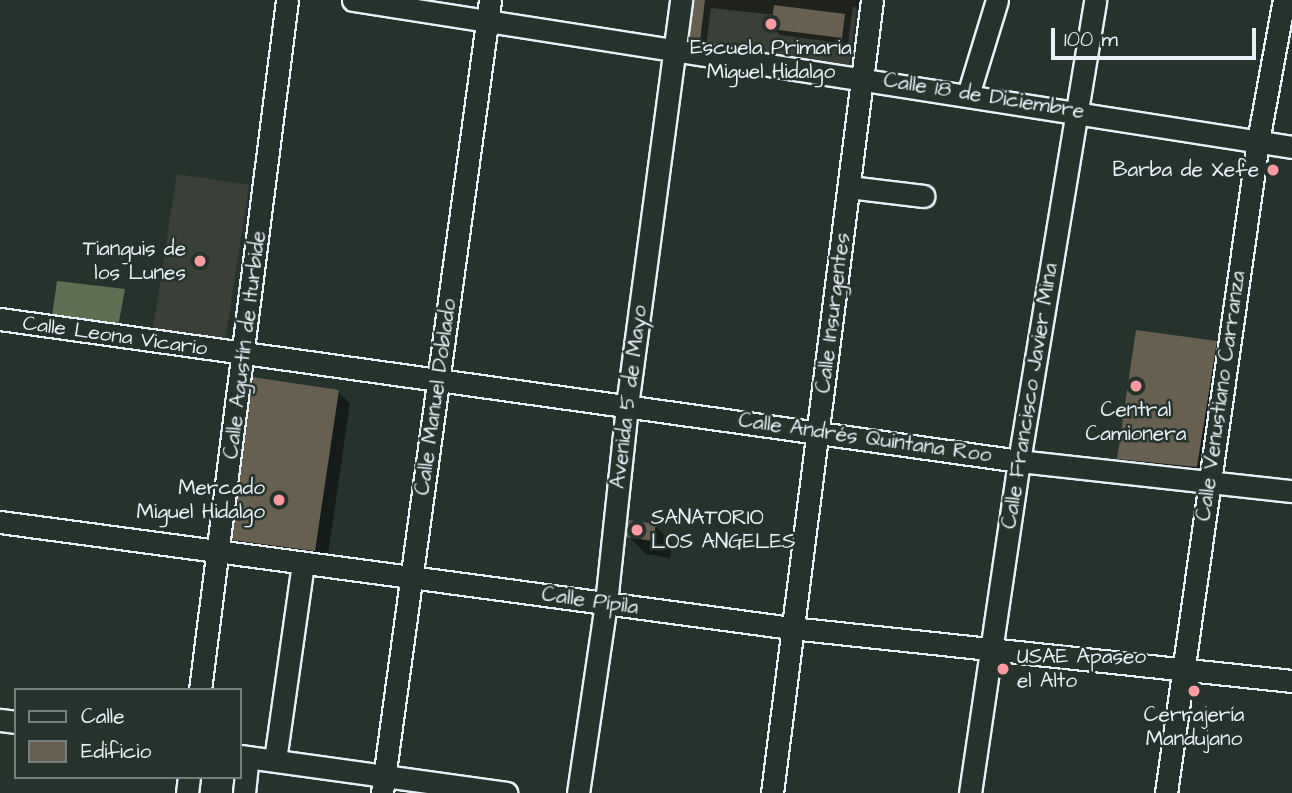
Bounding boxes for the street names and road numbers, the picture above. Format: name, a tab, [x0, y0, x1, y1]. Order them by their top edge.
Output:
street label: Calle 18 de Diciembre	[882, 68, 1086, 124]
street label: Calle Agustín de Iturbide	[219, 230, 271, 460]
street label: Calle Insurgentes	[811, 231, 855, 395]
street label: Calle Francisco Javier Mina	[997, 261, 1063, 531]
street label: Calle Venustiano Carranza	[1191, 269, 1251, 523]
street label: Calle Manuel Doblado	[410, 297, 462, 497]
street label: Avenida 5 de Mayo	[605, 304, 653, 490]
street label: Calle Leona Vicario	[21, 311, 209, 361]
street label: Calle Andrés Quintana Roo	[737, 408, 993, 468]
street label: Calle Pípila	[540, 582, 640, 620]

